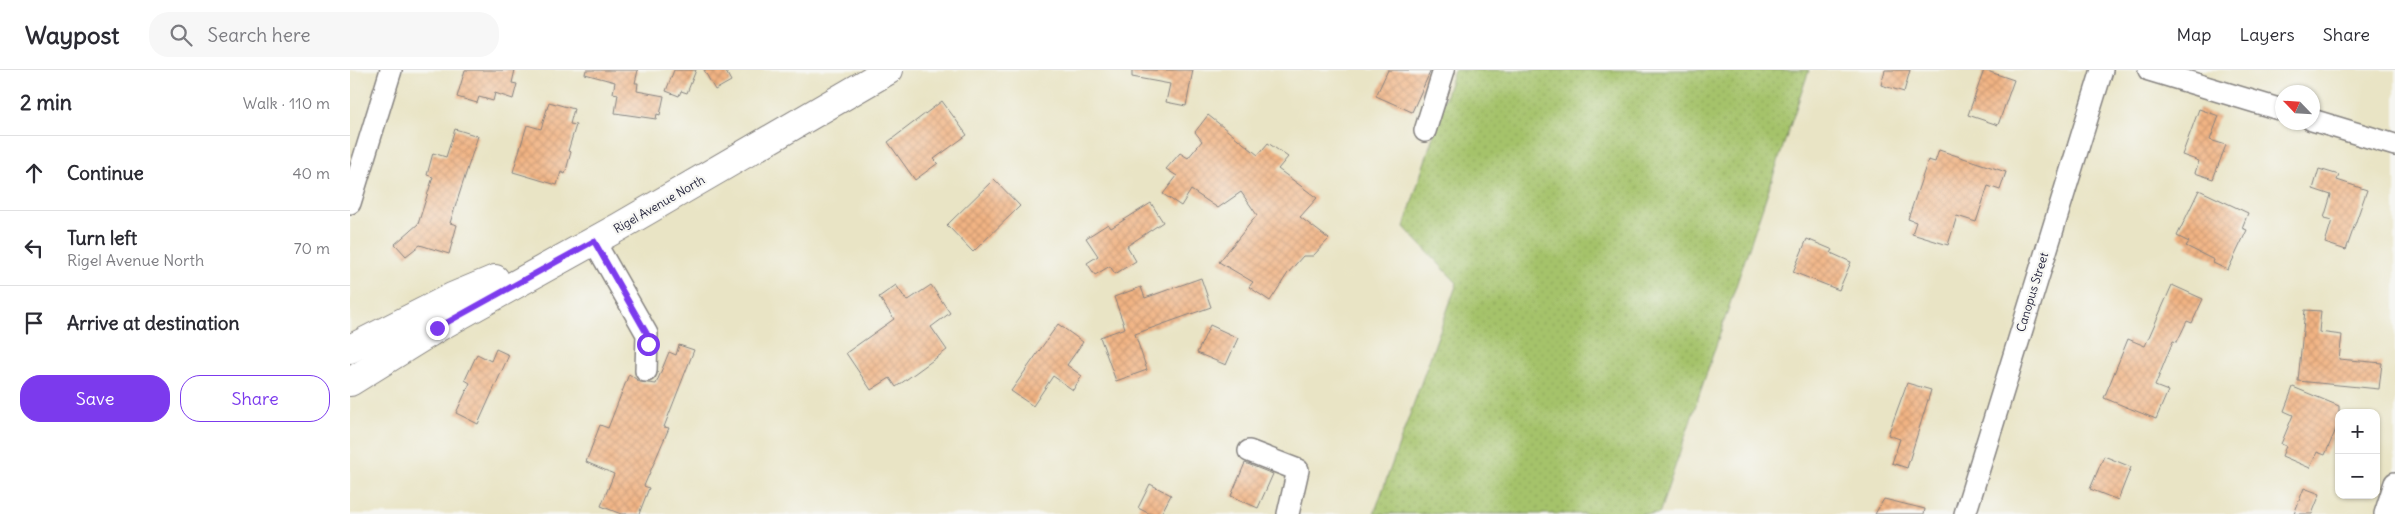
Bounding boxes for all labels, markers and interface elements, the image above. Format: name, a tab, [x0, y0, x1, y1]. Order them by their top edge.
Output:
search box	[149, 12, 499, 57]
text: Waypost	[25, 20, 119, 50]
icon: search	[167, 21, 195, 49]
text: Search here	[207, 23, 310, 47]
text: Map	[2176, 23, 2211, 46]
text: Layers	[2239, 23, 2295, 46]
text: Share	[2323, 23, 2370, 46]
north arrow	[2275, 85, 2320, 130]
text: 2 min	[20, 89, 72, 116]
text: Walk · 110 m	[243, 93, 330, 113]
icon: ahead	[20, 159, 48, 187]
text: Continue	[67, 161, 144, 185]
text: 40 m	[292, 163, 330, 183]
street label: Rigel Avenue North	[611, 172, 707, 236]
text: Turn left	[67, 226, 137, 250]
icon: left	[20, 234, 48, 262]
text: 70 m	[294, 238, 330, 258]
text: Rigel Avenue North	[67, 250, 204, 270]
street label: Canopus Street	[2013, 250, 2051, 334]
icon: arrive	[20, 309, 48, 337]
text: Arrive at destination	[67, 311, 240, 335]
route end	[426, 317, 449, 340]
route start	[637, 333, 660, 356]
button: Save	[20, 375, 170, 422]
button: Share	[180, 375, 330, 422]
map controls	[2335, 409, 2380, 499]
button: +	[2335, 409, 2380, 454]
button: −	[2335, 454, 2380, 499]

